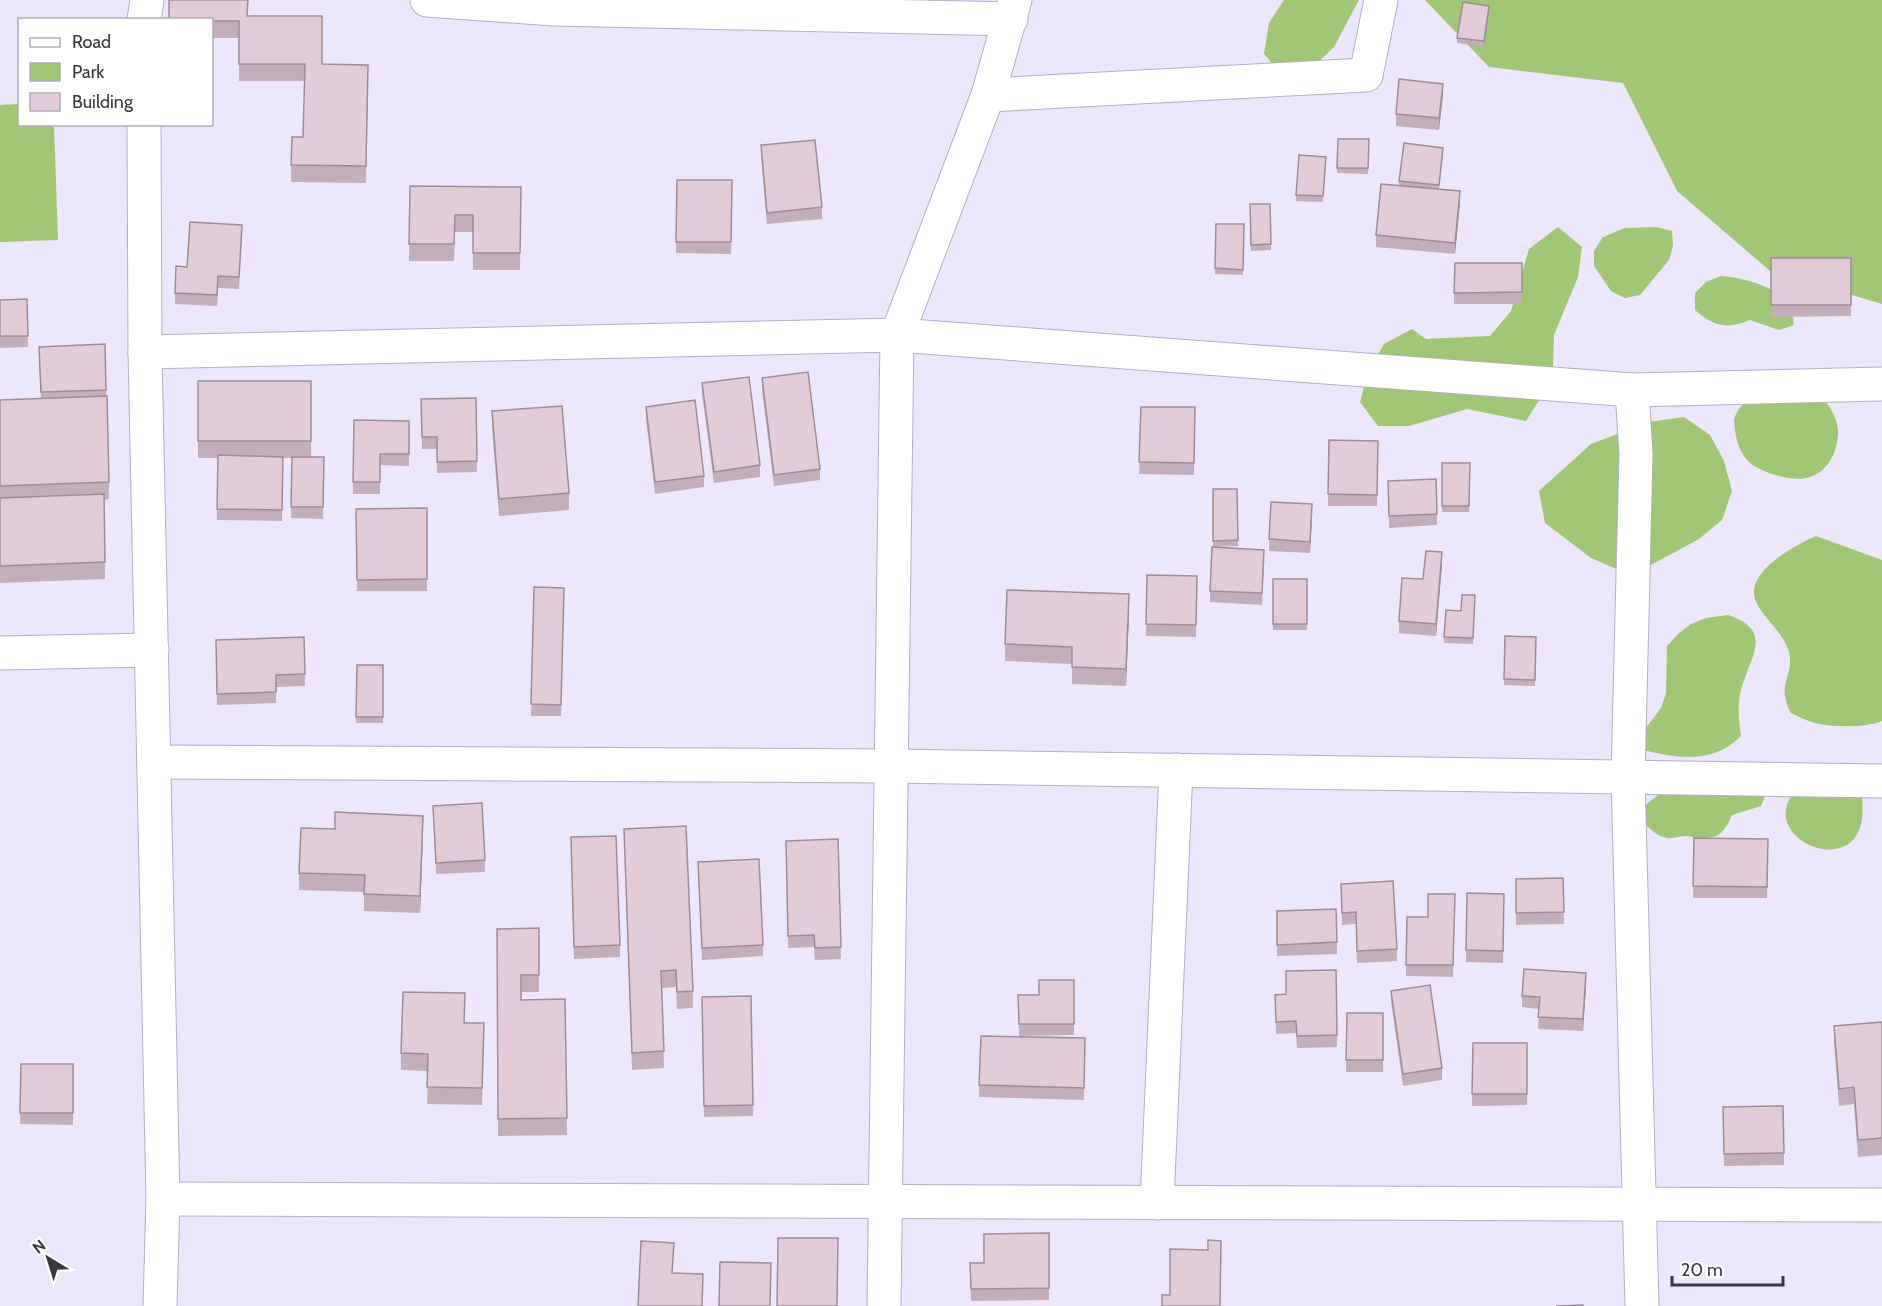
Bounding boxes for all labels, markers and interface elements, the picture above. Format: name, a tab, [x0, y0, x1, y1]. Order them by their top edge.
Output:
legend	[18, 18, 213, 126]
text: Road	[72, 31, 111, 53]
text: Park	[72, 61, 105, 83]
text: Building	[72, 91, 134, 113]
north arrow	[18, 1228, 78, 1288]
text: N	[29, 1236, 49, 1258]
scale bar	[1672, 1249, 1783, 1287]
text: 20 m	[1681, 1259, 1723, 1281]

